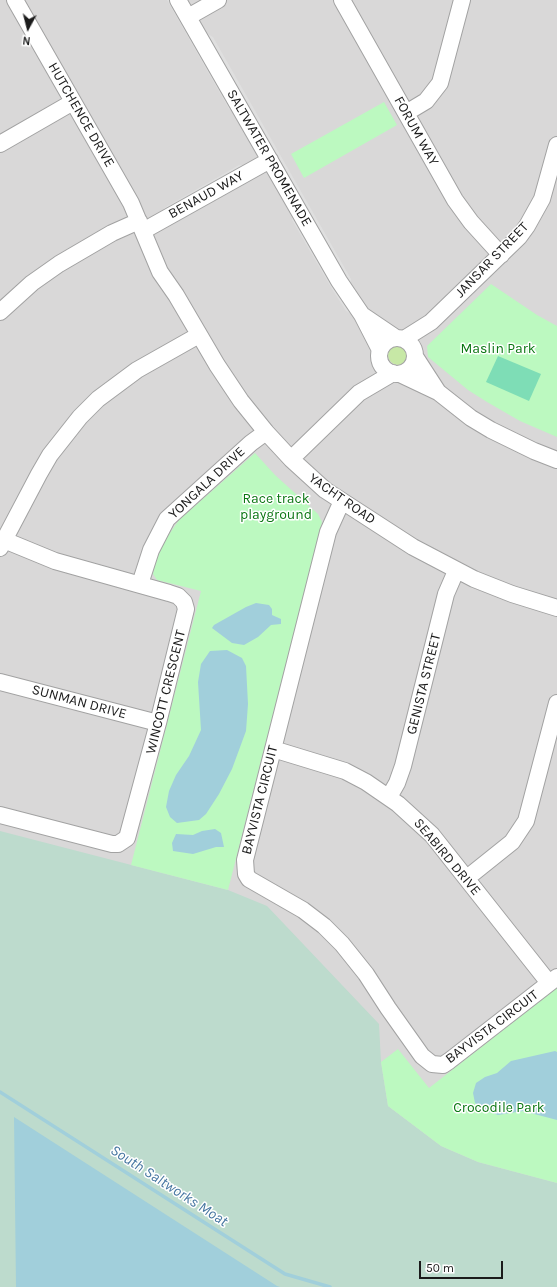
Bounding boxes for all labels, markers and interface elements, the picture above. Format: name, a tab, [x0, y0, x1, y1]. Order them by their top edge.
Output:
north arrow	[8, 8, 48, 48]
text: N	[22, 33, 31, 47]
street label: HUTCHENCE DRIVE	[44, 60, 118, 170]
street label: SALTWATER PROMENADE	[223, 86, 315, 230]
street label: FORUM WAY	[390, 93, 442, 169]
street label: BENAUD WAY	[165, 167, 247, 223]
street label: JANSAR STREET	[452, 219, 532, 301]
park label: Maslin Park	[460, 341, 536, 357]
street label: YONGALA DRIVE	[165, 443, 249, 523]
street label: YACHT ROAD	[305, 470, 379, 528]
park label: Race track playground	[240, 491, 312, 524]
street label: WINCOTT CRESCENT	[142, 628, 190, 756]
street label: GENISTA STREET	[403, 632, 445, 736]
street label: SUNMAN DRIVE	[30, 681, 128, 723]
street label: BAYVISTA CIRCUIT	[238, 744, 282, 856]
street label: SEABIRD DRIVE	[410, 815, 484, 899]
street label: BAYVISTA CIRCUIT	[442, 987, 542, 1067]
park label: Crocodile Park	[453, 1100, 545, 1116]
water label: South Saltworks Moat	[107, 1141, 231, 1231]
scale bar	[421, 1253, 505, 1279]
text: 50 m	[426, 1261, 454, 1275]

